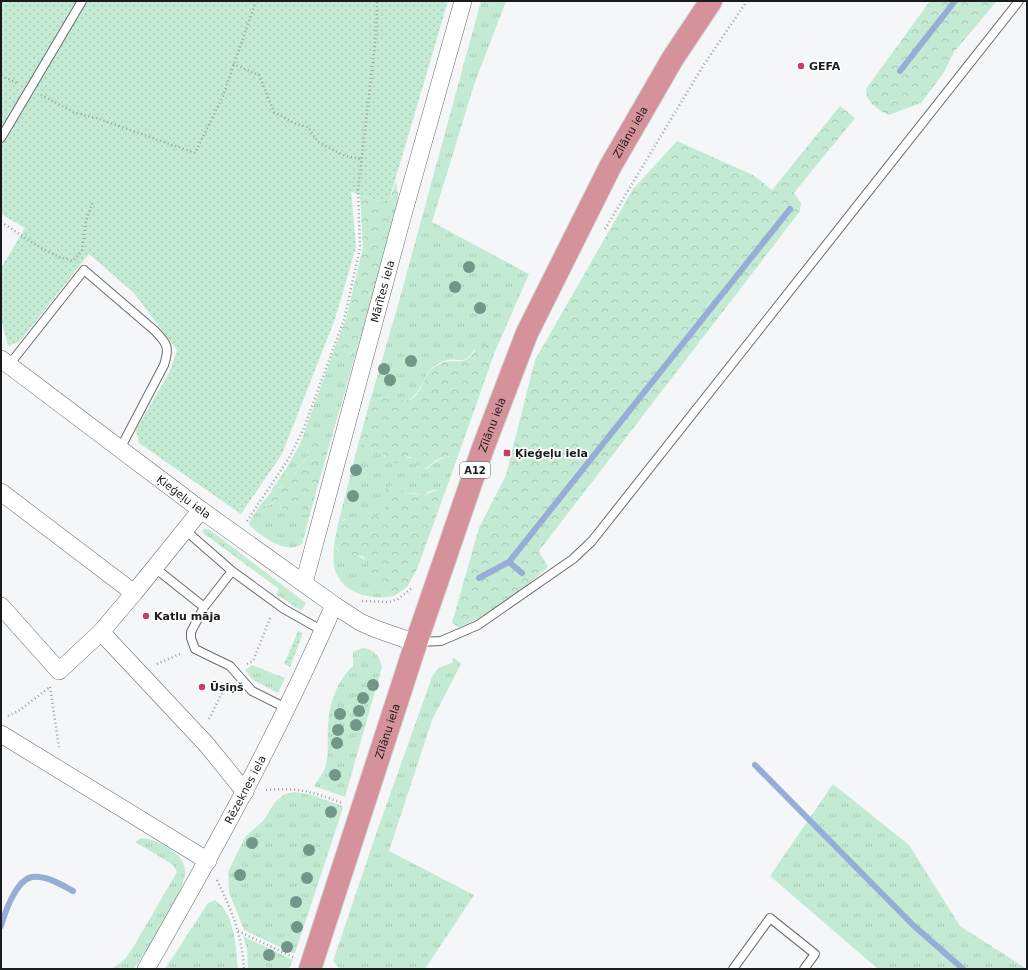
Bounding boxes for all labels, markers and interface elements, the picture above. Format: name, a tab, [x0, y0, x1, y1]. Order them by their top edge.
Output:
place label: GEFA	[809, 60, 841, 73]
marker: GEFA	[796, 61, 806, 71]
street label: Zīlānu iela	[611, 104, 651, 161]
street label: Mārītes iela	[368, 259, 397, 324]
street label: Zīlānu iela	[476, 396, 509, 454]
place label: Ķieģeļu iela	[515, 447, 588, 460]
marker: Ķieģeļu iela	[502, 448, 512, 458]
road number: A12	[460, 462, 490, 478]
street label: Ķieģeļu iela	[154, 473, 213, 522]
place label: Katlu māja	[154, 610, 221, 623]
marker: Katlu māja	[141, 611, 151, 621]
place label: Ūsiņš	[210, 681, 244, 694]
marker: Ūsiņš	[197, 682, 207, 692]
street label: Zīlānu iela	[373, 702, 403, 761]
street label: Rēzeknes iela	[222, 753, 269, 826]

